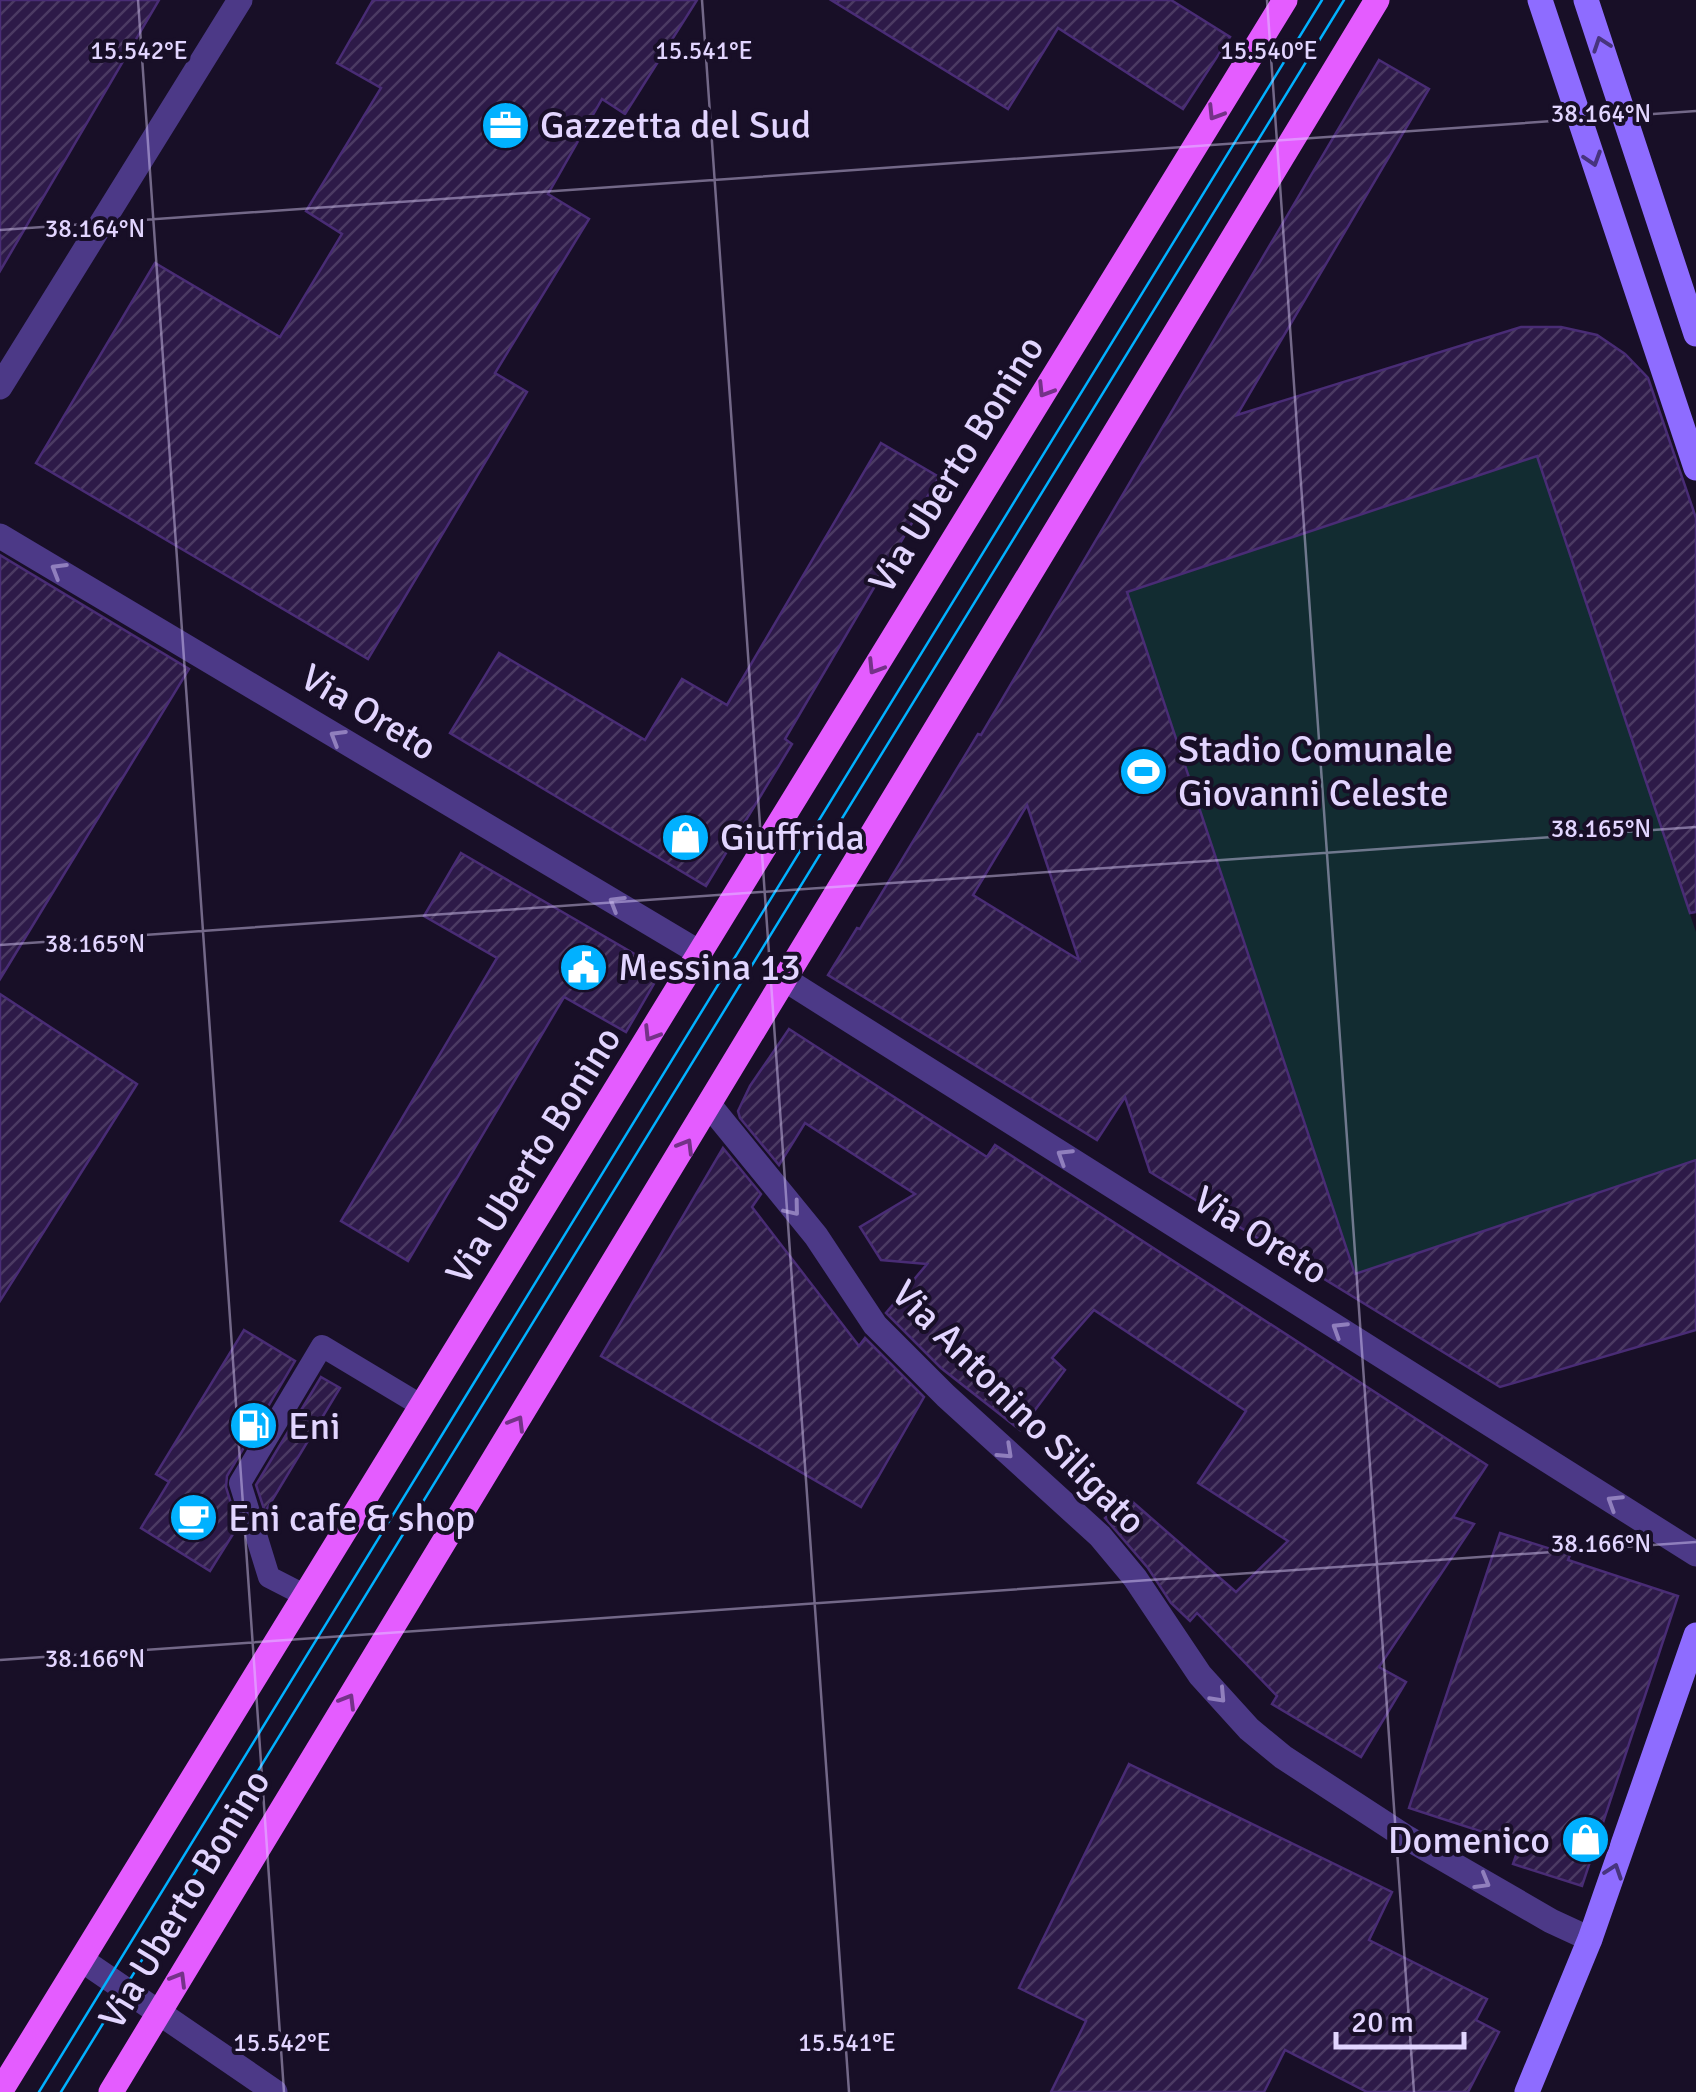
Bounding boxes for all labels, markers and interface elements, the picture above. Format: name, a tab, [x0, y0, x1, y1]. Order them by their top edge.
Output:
text: 15.542°E	[90, 35, 188, 66]
text: 15.541°E	[655, 35, 753, 66]
text: 15.540°E	[1220, 35, 1318, 66]
one-way arrow	[1593, 37, 1613, 54]
text: 38.164°N	[1551, 98, 1651, 129]
office icon: Gazzetta del Sud	[479, 99, 531, 151]
place label: Gazzetta del Sud	[540, 102, 811, 149]
one-way arrow	[1208, 102, 1227, 120]
one-way arrow	[1581, 150, 1601, 167]
text: 38.164°N	[45, 213, 145, 244]
street label: Via Uberto Bonino	[859, 327, 1054, 602]
one-way arrow	[1039, 379, 1058, 397]
one-way arrow	[51, 563, 69, 582]
street label: Via Oreto	[292, 654, 445, 771]
one-way arrow	[869, 656, 888, 674]
place label: Stadio Comunale Giovanni Celeste	[1178, 726, 1453, 817]
one-way arrow	[330, 730, 348, 749]
sports icon: Stadio Comunale Giovanni Celeste	[1117, 745, 1169, 797]
shop icon: Giuffrida	[659, 811, 711, 863]
text: 38.165°N	[1551, 813, 1651, 844]
place label: Giuffrida	[720, 814, 865, 861]
one-way arrow	[609, 896, 627, 915]
text: 38.165°N	[45, 928, 145, 959]
public building icon: Messina 13	[557, 941, 609, 993]
place label: Messina 13	[618, 944, 801, 991]
street label: Via Uberto Bonino	[436, 1018, 631, 1293]
one-way arrow	[644, 1023, 663, 1041]
one-way arrow	[674, 1138, 693, 1156]
one-way arrow	[1056, 1149, 1074, 1168]
street label: Via Oreto	[1185, 1176, 1337, 1295]
one-way arrow	[781, 1197, 799, 1215]
street label: Via Antonino Siligato	[882, 1270, 1156, 1544]
one-way arrow	[1331, 1322, 1349, 1341]
fuel station icon: Eni	[227, 1400, 279, 1452]
place label: Eni	[288, 1403, 341, 1450]
one-way arrow	[505, 1416, 524, 1434]
one-way arrow	[995, 1440, 1013, 1458]
cafe icon: Eni cafe & shop	[167, 1492, 219, 1544]
place label: Eni cafe & shop	[228, 1495, 475, 1542]
one-way arrow	[1606, 1495, 1624, 1514]
text: 38.166°N	[1551, 1528, 1651, 1559]
text: 38.166°N	[45, 1643, 145, 1674]
one-way arrow	[1207, 1684, 1225, 1703]
one-way arrow	[336, 1694, 355, 1712]
street label: Via Uberto Bonino	[88, 1761, 280, 2038]
shop icon: Domenico	[1559, 1814, 1611, 1866]
place label: Domenico	[1388, 1817, 1550, 1864]
one-way arrow	[1602, 1864, 1622, 1881]
one-way arrow	[1472, 1870, 1490, 1889]
one-way arrow	[167, 1972, 186, 1990]
scale bar	[1336, 1987, 1464, 2049]
text: 20 m	[1351, 2004, 1414, 2041]
text: 15.542°E	[233, 2027, 331, 2058]
text: 15.541°E	[798, 2027, 896, 2058]

